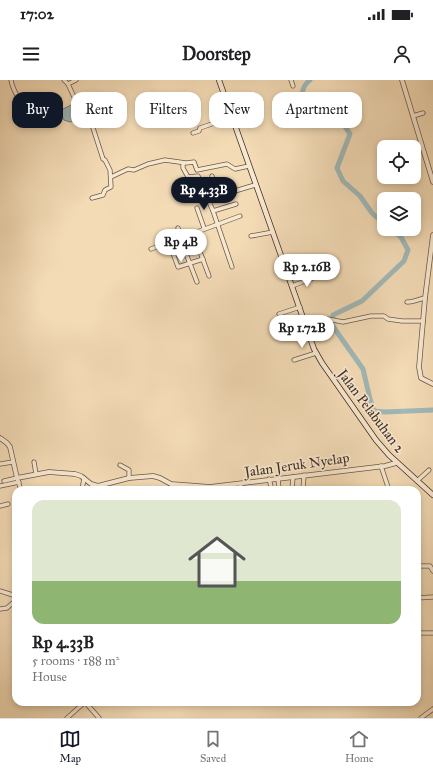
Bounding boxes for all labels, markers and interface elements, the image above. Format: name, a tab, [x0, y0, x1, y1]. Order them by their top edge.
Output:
text: 17:02	[20, 5, 54, 23]
icon: menu	[20, 43, 42, 65]
text: Doorstep	[182, 43, 251, 65]
icon: person	[391, 43, 413, 65]
chip: Buy	[12, 92, 63, 128]
chip: Rent	[71, 92, 127, 128]
chip: Filters	[135, 92, 201, 128]
chip: New	[209, 92, 264, 128]
chip: Apartment	[272, 92, 362, 128]
map controls	[377, 140, 421, 236]
button: locate	[377, 140, 421, 184]
pin: Rp 4.33B	[163, 177, 245, 211]
text: Rp 4.33B	[180, 182, 228, 198]
button: layers	[377, 192, 421, 236]
pin: Rp 4B	[153, 229, 209, 263]
text: Rp 4B	[164, 234, 198, 250]
pin: Rp 2.16B	[266, 254, 348, 288]
text: Rp 2.16B	[283, 259, 331, 275]
pin: Rp 1.72B	[261, 315, 343, 349]
text: Rp 1.72B	[278, 320, 326, 336]
street label: Jalan Pelabuhan 2	[332, 364, 408, 457]
street label: Jalan Jeruk Nyelap	[242, 449, 351, 482]
icon: home	[181, 526, 253, 598]
text: Rp 4.33B	[32, 632, 94, 653]
text: 5 rooms · 188 m²	[32, 653, 119, 669]
text: House	[32, 669, 67, 685]
tab: Map	[59, 728, 81, 765]
tab: Saved	[200, 728, 226, 765]
tab: Home	[345, 728, 374, 765]

